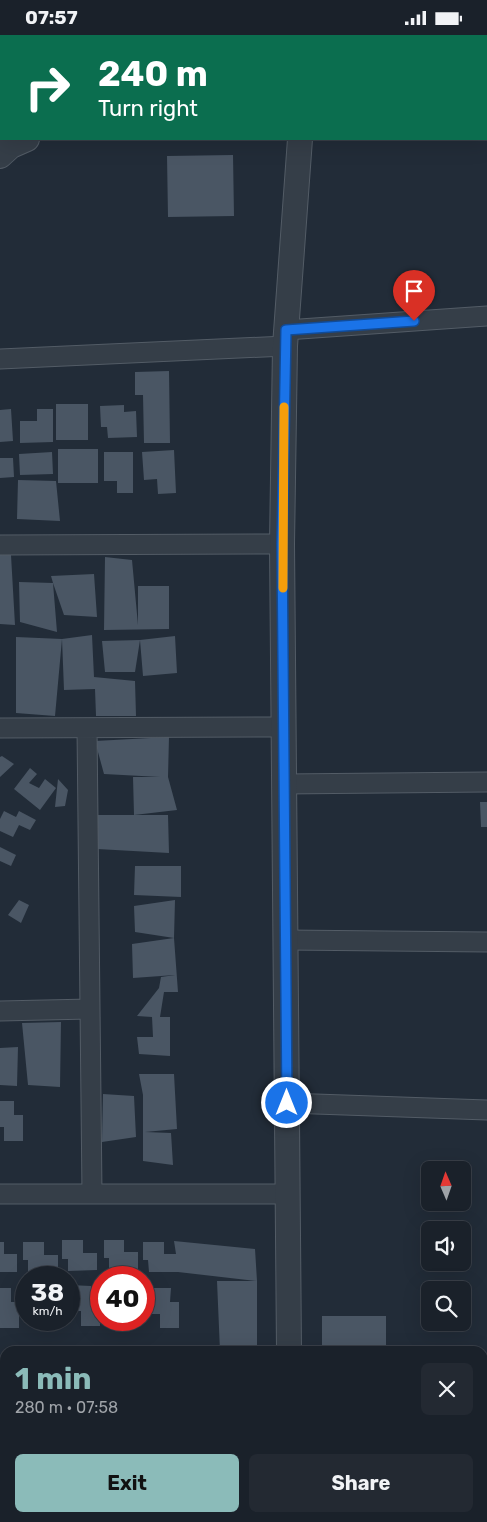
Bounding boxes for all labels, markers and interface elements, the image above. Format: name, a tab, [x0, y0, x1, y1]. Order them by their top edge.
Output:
text: 07:57	[25, 6, 78, 29]
text: 240 m	[98, 53, 208, 95]
icon: right	[15, 55, 80, 120]
text: Turn right	[98, 95, 198, 122]
pin	[393, 270, 435, 321]
icon: arrive	[400, 277, 428, 305]
position arrow	[260, 1076, 312, 1128]
north arrow	[421, 1161, 471, 1211]
map controls	[421, 1161, 471, 1331]
button: sound	[421, 1221, 471, 1271]
speed limit sign: 40	[90, 1266, 155, 1331]
text: 38	[31, 1278, 64, 1307]
button: search	[421, 1281, 471, 1331]
text: km/h	[33, 1304, 62, 1318]
text: 1 min	[15, 1361, 92, 1397]
button: close	[421, 1363, 473, 1415]
text: 280 m · 07:58	[15, 1398, 118, 1417]
button: Exit	[15, 1454, 239, 1512]
button: Share	[249, 1454, 473, 1512]

